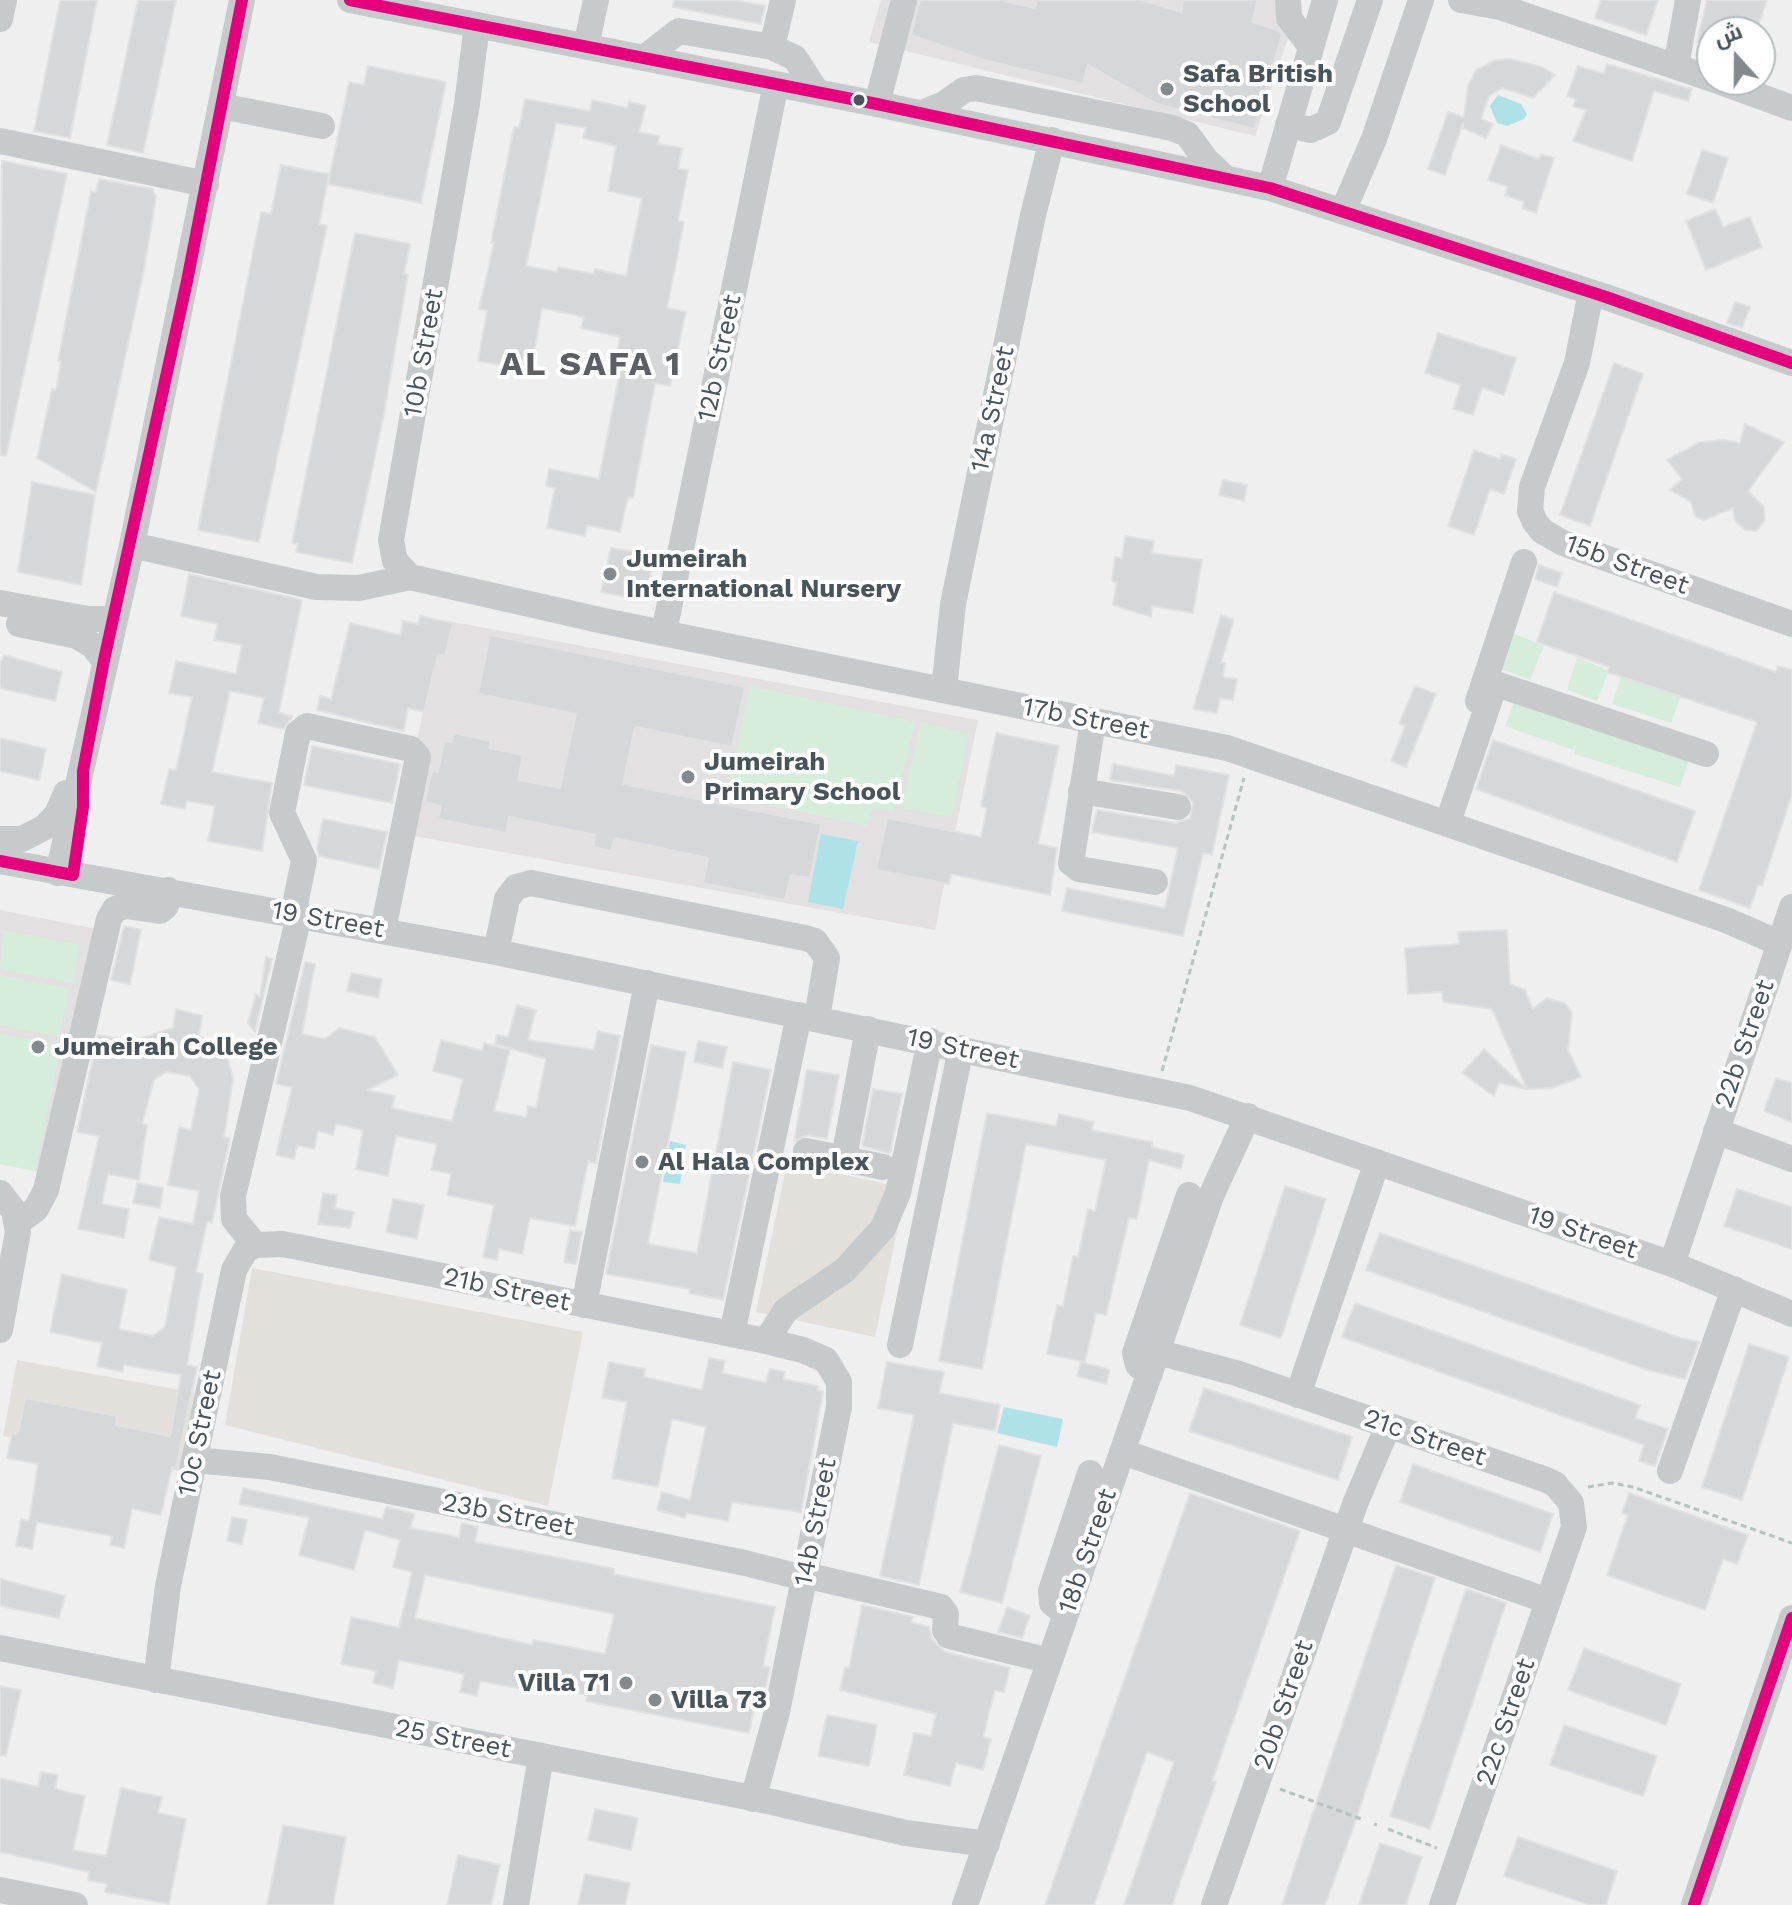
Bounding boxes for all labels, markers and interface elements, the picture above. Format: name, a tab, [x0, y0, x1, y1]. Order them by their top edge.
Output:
north arrow	[1696, 16, 1776, 96]
text: ش	[1710, 18, 1746, 52]
place label: Safa British School	[1183, 58, 1333, 120]
marker: Safa British School	[1158, 80, 1176, 98]
unlabelled marker	[851, 92, 867, 108]
street label: 10b Street	[397, 286, 451, 420]
street label: 12b Street	[691, 292, 749, 424]
street label: 14a Street	[964, 343, 1022, 475]
district label: AL SAFA 1	[500, 345, 682, 385]
street label: 15b Street	[1561, 528, 1693, 602]
place label: Jumeirah International Nursery	[626, 543, 901, 604]
marker: Jumeirah International Nursery	[601, 565, 619, 583]
street label: 17b Street	[1020, 691, 1152, 747]
place label: Jumeirah Primary School	[704, 746, 900, 808]
marker: Jumeirah Primary School	[679, 768, 697, 786]
street label: 19 Street	[269, 895, 387, 945]
street label: 22b Street	[1708, 976, 1782, 1112]
street label: 19 Street	[904, 1022, 1022, 1076]
place label: Jumeirah College	[54, 1031, 278, 1063]
marker: Jumeirah College	[29, 1038, 47, 1056]
place label: Al Hala Complex	[658, 1146, 869, 1178]
marker: Al Hala Complex	[633, 1153, 651, 1171]
street label: 19 Street	[1524, 1200, 1642, 1266]
street label: 21b Street	[441, 1261, 573, 1319]
street label: 10c Street	[171, 1367, 229, 1499]
street label: 21c Street	[1360, 1403, 1490, 1473]
street label: 14b Street	[788, 1455, 844, 1589]
street label: 18b Street	[1052, 1485, 1124, 1617]
street label: 23b Street	[439, 1487, 577, 1543]
street label: 20b Street	[1247, 1636, 1321, 1774]
street label: 22c Street	[1470, 1655, 1542, 1789]
place label: Villa 71	[518, 1667, 610, 1699]
marker: Villa 71	[617, 1674, 635, 1692]
place label: Villa 73	[671, 1684, 767, 1716]
marker: Villa 73	[646, 1691, 664, 1709]
street label: 25 Street	[392, 1712, 514, 1766]

